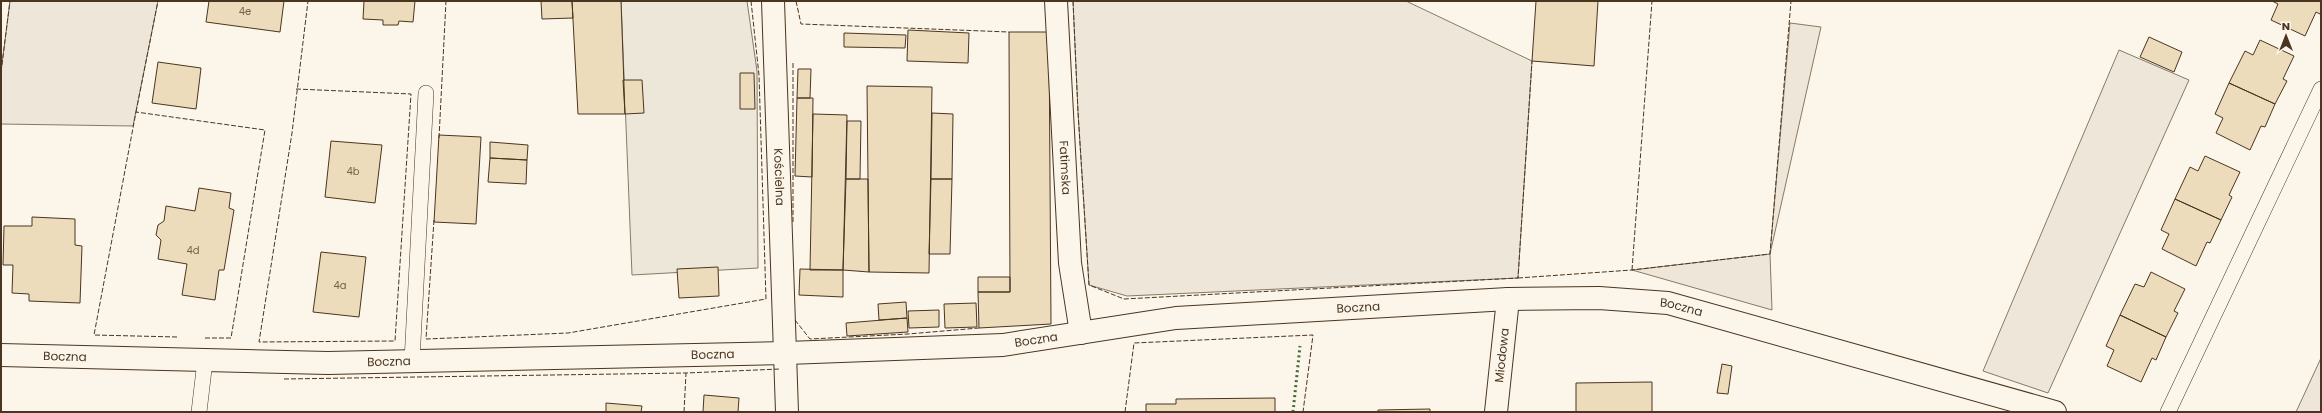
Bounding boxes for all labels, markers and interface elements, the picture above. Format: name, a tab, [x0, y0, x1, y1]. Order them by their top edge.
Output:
house number: 4e	[239, 4, 251, 19]
north arrow	[2266, 16, 2306, 56]
text: N	[2282, 18, 2290, 34]
street label: Fatimska	[1055, 140, 1075, 195]
street label: Kościelna	[770, 148, 789, 206]
house number: 4b	[346, 164, 360, 179]
house number: 4d	[186, 243, 200, 258]
house number: 4a	[333, 278, 347, 293]
street label: Boczna	[1659, 293, 1705, 320]
street label: Boczna	[1336, 297, 1380, 317]
street label: Miodowa	[1490, 327, 1513, 383]
street label: Boczna	[1013, 328, 1059, 351]
street label: Boczna	[691, 345, 735, 363]
street label: Boczna	[43, 347, 87, 365]
street label: Boczna	[367, 352, 411, 370]

